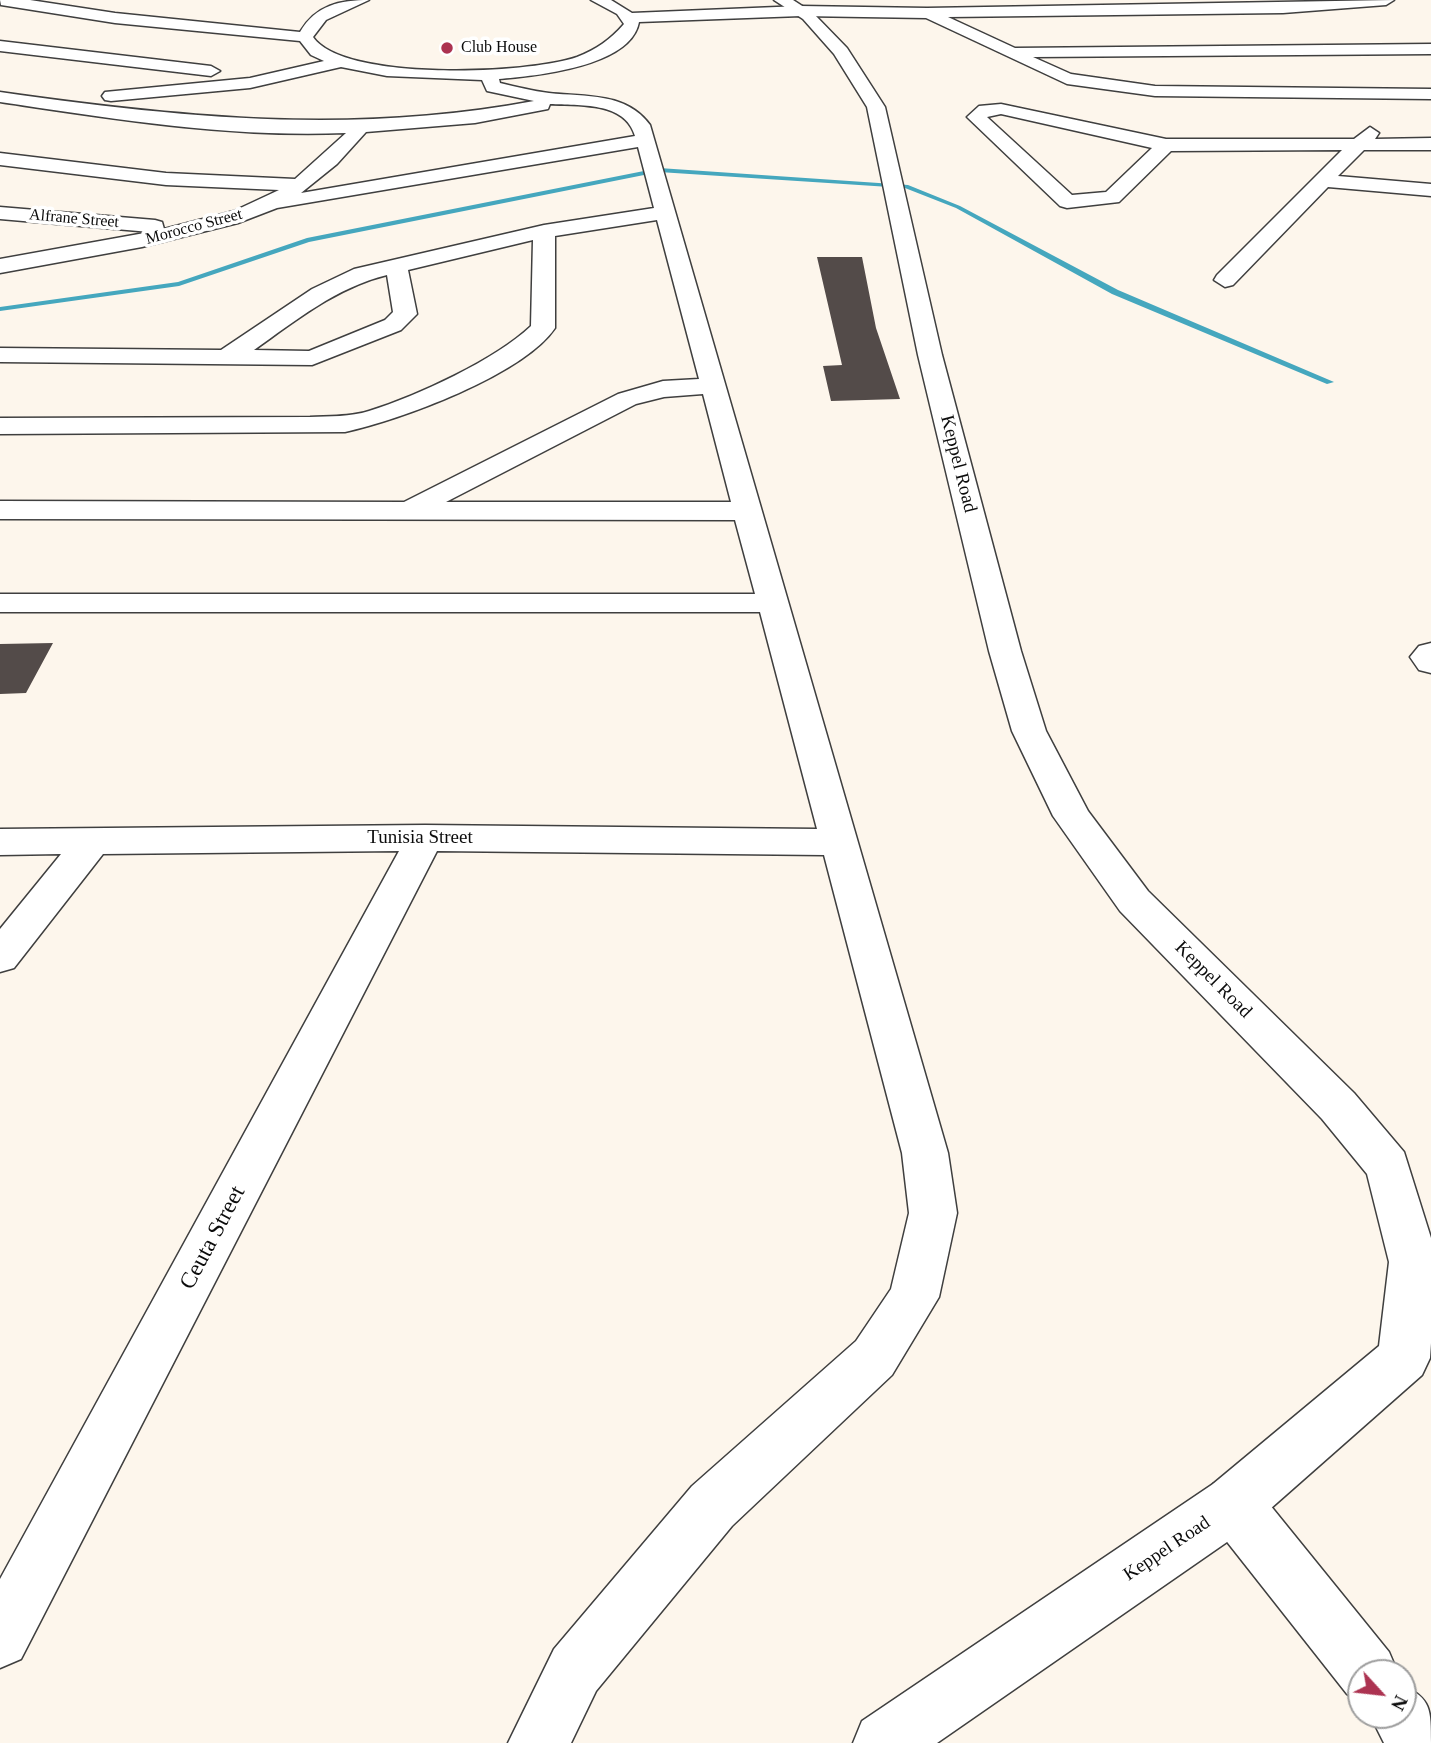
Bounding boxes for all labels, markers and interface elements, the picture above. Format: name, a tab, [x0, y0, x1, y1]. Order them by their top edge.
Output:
place label: Club House	[461, 38, 537, 58]
marker: Club House	[439, 40, 455, 56]
street label: Morocco Street	[144, 205, 244, 249]
street label: Alfrane Street	[28, 206, 120, 232]
street label: Keppel Road	[935, 413, 981, 515]
street label: Tunisia Street	[367, 827, 473, 849]
street label: Keppel Road	[1170, 937, 1256, 1023]
street label: Ceuta Street	[174, 1182, 252, 1294]
street label: Keppel Road	[1119, 1512, 1215, 1586]
north arrow	[1347, 1659, 1417, 1729]
text: N	[1387, 1692, 1412, 1714]

